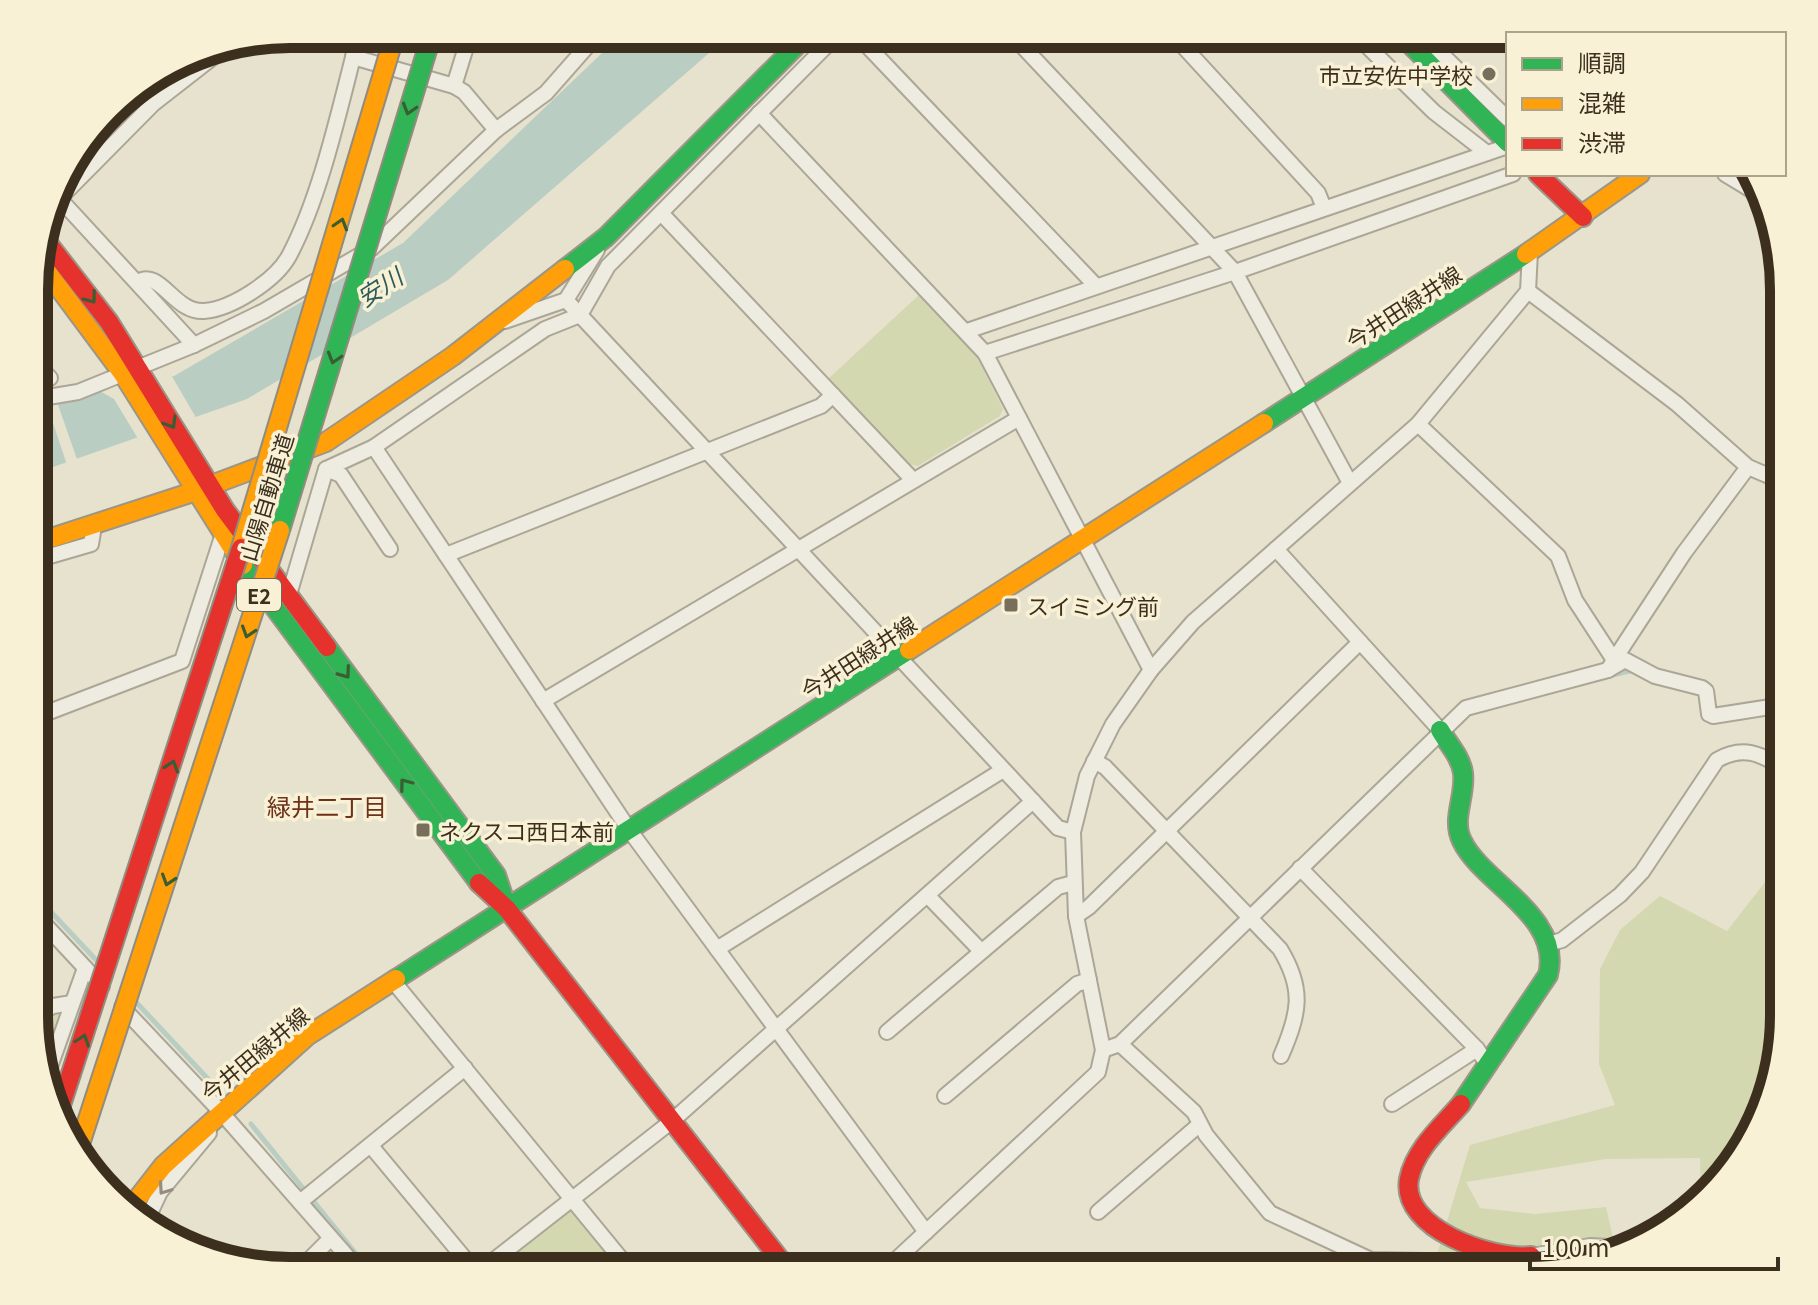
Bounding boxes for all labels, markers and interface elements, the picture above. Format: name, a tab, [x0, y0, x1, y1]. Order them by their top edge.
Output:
legend	[1506, 32, 1786, 176]
text: 順調	[1578, 44, 1626, 79]
place label: 市立安佐中学校	[1319, 58, 1473, 90]
marker: 市立安佐中学校	[1480, 65, 1498, 83]
text: 混雑	[1578, 84, 1626, 119]
one-way arrow	[402, 101, 418, 115]
text: 渋滞	[1578, 124, 1626, 159]
one-way arrow	[332, 218, 348, 231]
water label: 安川	[349, 257, 411, 314]
street label: 今井田緑井線	[1339, 257, 1467, 355]
one-way arrow	[82, 289, 96, 304]
one-way arrow	[327, 350, 343, 364]
one-way arrow	[161, 414, 177, 429]
street label: 山陽自動車道	[230, 429, 300, 565]
road number: E2	[237, 579, 281, 611]
place label: スイミング前	[1027, 589, 1159, 621]
marker: スイミング前	[1002, 596, 1020, 614]
street label: 今井田緑井線	[794, 607, 922, 705]
one-way arrow	[241, 625, 257, 639]
one-way arrow	[335, 664, 349, 679]
one-way arrow	[163, 760, 179, 774]
one-way arrow	[400, 778, 415, 793]
district label: 緑井二丁目	[267, 788, 387, 823]
place label: ネクスコ西日本前	[439, 814, 614, 846]
marker: ネクスコ西日本前	[414, 821, 432, 839]
one-way arrow	[161, 873, 177, 886]
street label: 今井田緑井線	[193, 998, 315, 1108]
one-way arrow	[74, 1034, 90, 1048]
one-way arrow	[159, 1181, 174, 1195]
scale bar	[1530, 1221, 1778, 1271]
text: 100 m	[1542, 1229, 1610, 1264]

